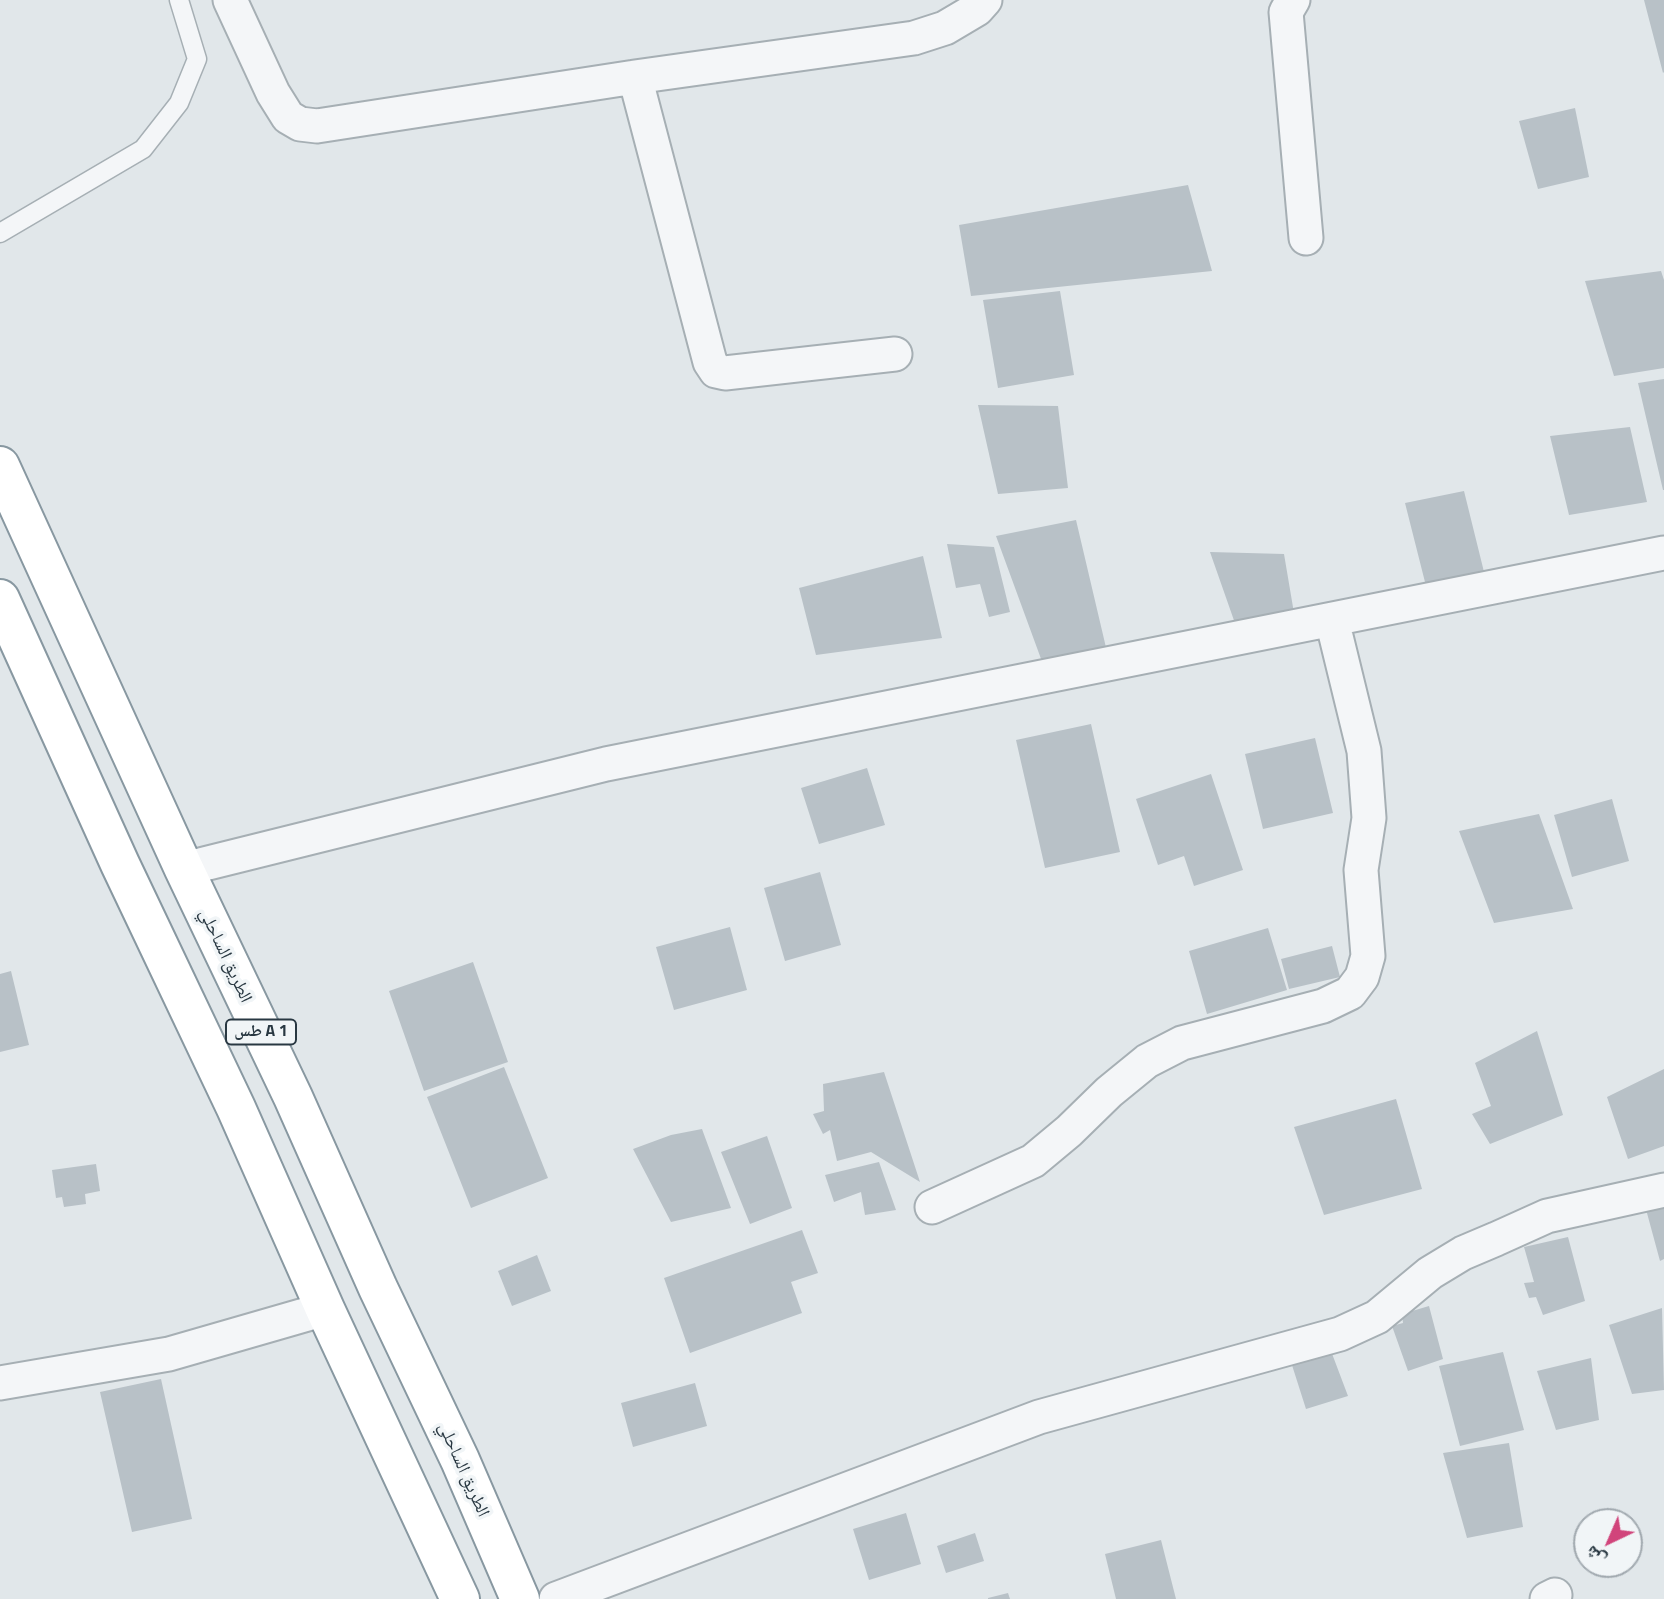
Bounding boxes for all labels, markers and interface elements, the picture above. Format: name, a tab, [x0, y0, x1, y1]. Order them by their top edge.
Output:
street label: الطريق الساحلي	[194, 906, 256, 1006]
road number: طس A 1	[226, 1020, 296, 1044]
street label: الطريق الساحلي	[433, 1419, 493, 1521]
north arrow	[1573, 1508, 1643, 1578]
text: ش	[1577, 1540, 1612, 1574]

